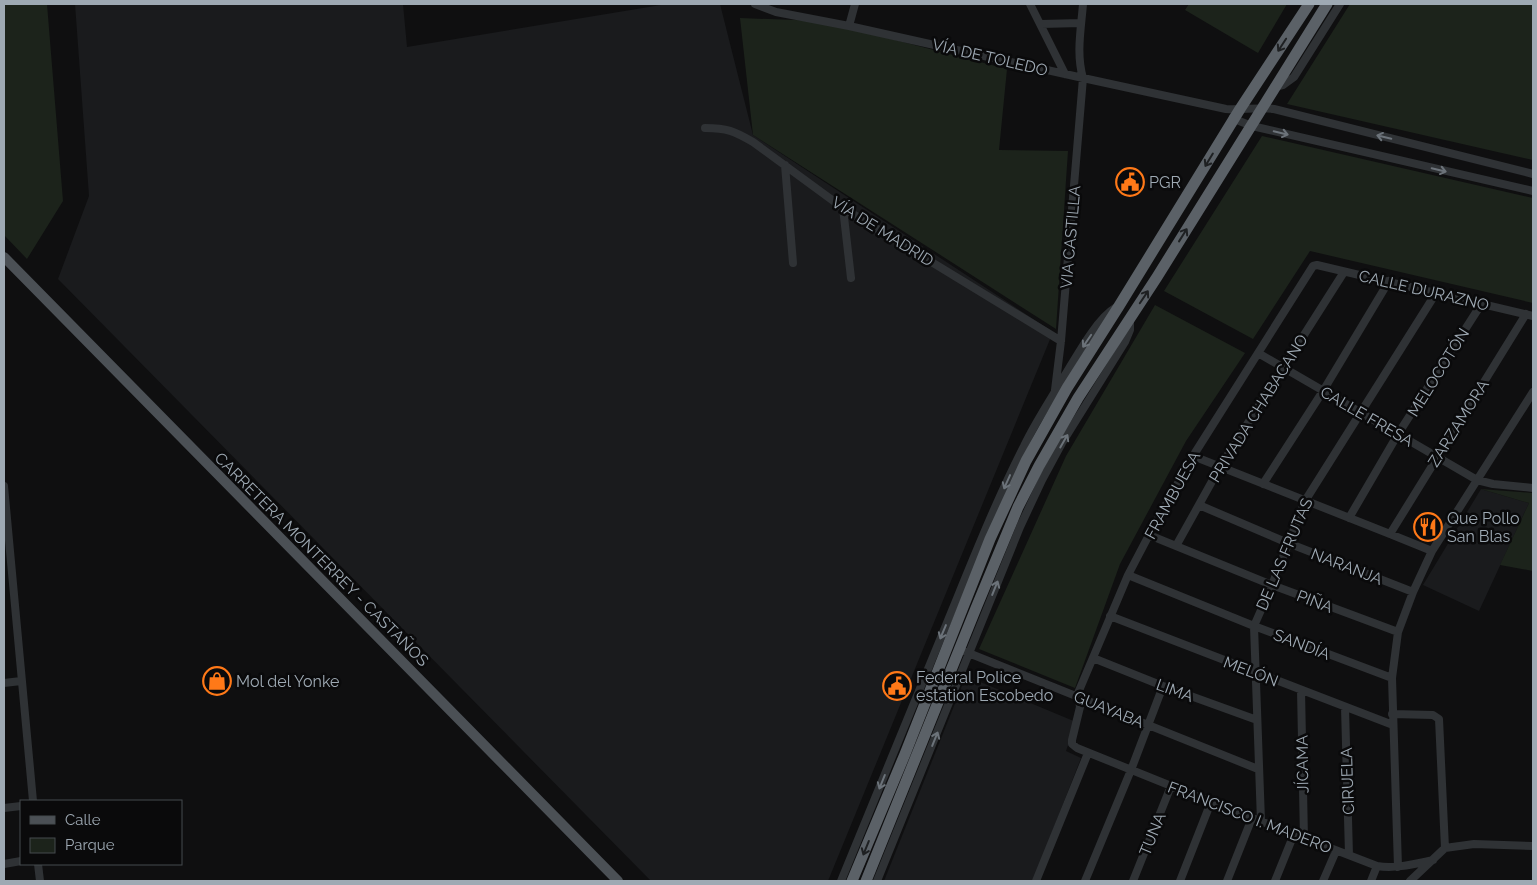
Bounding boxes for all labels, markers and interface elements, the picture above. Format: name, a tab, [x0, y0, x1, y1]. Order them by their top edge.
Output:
street label: VÍA DE TOLEDO	[930, 34, 1050, 80]
one-way arrow	[1277, 37, 1287, 51]
one-way arrow	[1272, 129, 1288, 138]
one-way arrow	[1376, 132, 1392, 141]
one-way arrow	[1203, 153, 1213, 167]
one-way arrow	[1431, 166, 1447, 175]
public building icon: PGR	[1115, 167, 1145, 197]
place label: PGR	[1149, 173, 1181, 192]
street label: VIA CASTILLA	[1057, 184, 1084, 289]
street label: VÍA DE MADRID	[828, 192, 938, 270]
one-way arrow	[1179, 229, 1189, 243]
street label: CALLE DURAZNO	[1357, 266, 1491, 315]
one-way arrow	[1139, 291, 1149, 305]
street label: MELOCOTÓN	[1403, 324, 1473, 420]
street label: PRIVADA CHABACANO	[1205, 331, 1312, 486]
one-way arrow	[1082, 334, 1092, 348]
street label: ZARZAMORA	[1424, 376, 1493, 470]
street label: CALLE FRESA	[1317, 382, 1417, 451]
one-way arrow	[1059, 434, 1069, 448]
street label: CARRETERA MONTERREY - CASTAÑOS	[211, 448, 433, 670]
street label: FRAMBUESA	[1141, 448, 1204, 542]
one-way arrow	[1001, 474, 1011, 489]
street label: DE LAS FRUTAS	[1252, 495, 1317, 613]
place label: Que Pollo San Blas	[1447, 509, 1520, 546]
restaurant icon: Que Pollo San Blas	[1413, 512, 1443, 542]
street label: NARANJA	[1308, 544, 1385, 589]
one-way arrow	[991, 581, 1001, 596]
street label: PIÑA	[1294, 585, 1336, 617]
one-way arrow	[937, 624, 947, 639]
street label: SANDÍA	[1271, 624, 1333, 664]
street label: MELÓN	[1221, 651, 1281, 691]
shop icon: Mol del Yonke	[202, 666, 232, 696]
place label: Federal Police estation Escobedo	[916, 668, 1053, 705]
public building icon: Federal Police estation Escobedo	[882, 671, 912, 701]
place label: Mol del Yonke	[236, 672, 339, 691]
street label: LIMA	[1154, 675, 1196, 706]
street label: GUAYABA	[1071, 687, 1147, 732]
one-way arrow	[931, 731, 940, 746]
street label: JÍCAMA	[1291, 735, 1313, 793]
street label: CIRUELA	[1337, 747, 1358, 815]
one-way arrow	[876, 774, 886, 789]
street label: FRANCISCO I. MADERO	[1165, 777, 1335, 858]
legend	[20, 800, 182, 865]
street label: TUNA	[1135, 810, 1170, 859]
text: Calle	[65, 811, 101, 829]
text: Parque	[65, 836, 115, 854]
one-way arrow	[861, 839, 870, 855]

